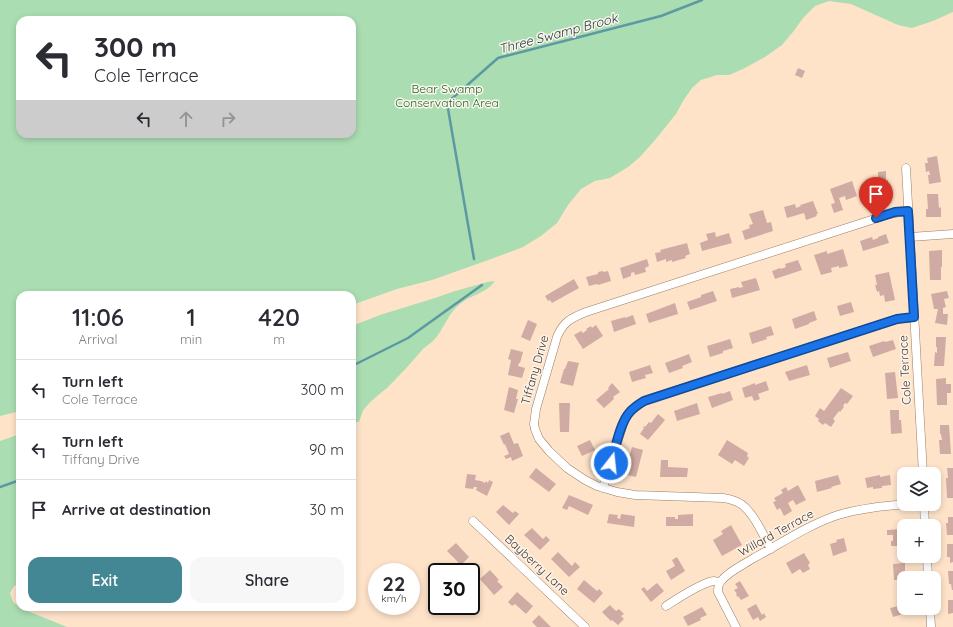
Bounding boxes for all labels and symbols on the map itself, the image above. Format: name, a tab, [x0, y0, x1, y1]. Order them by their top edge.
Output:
water label: Three Swamp Brook	[497, 9, 620, 57]
park label: Bear Swamp Conservation Area	[395, 81, 499, 110]
pin	[859, 177, 893, 218]
street label: Tiffany Drive	[517, 333, 552, 406]
street label: Cole Terrace	[895, 335, 914, 405]
position arrow	[590, 442, 632, 484]
street label: Willard Terrace	[735, 506, 816, 559]
street label: Bayberry Lane	[502, 531, 573, 598]
speed limit sign: 30	[428, 563, 480, 615]

